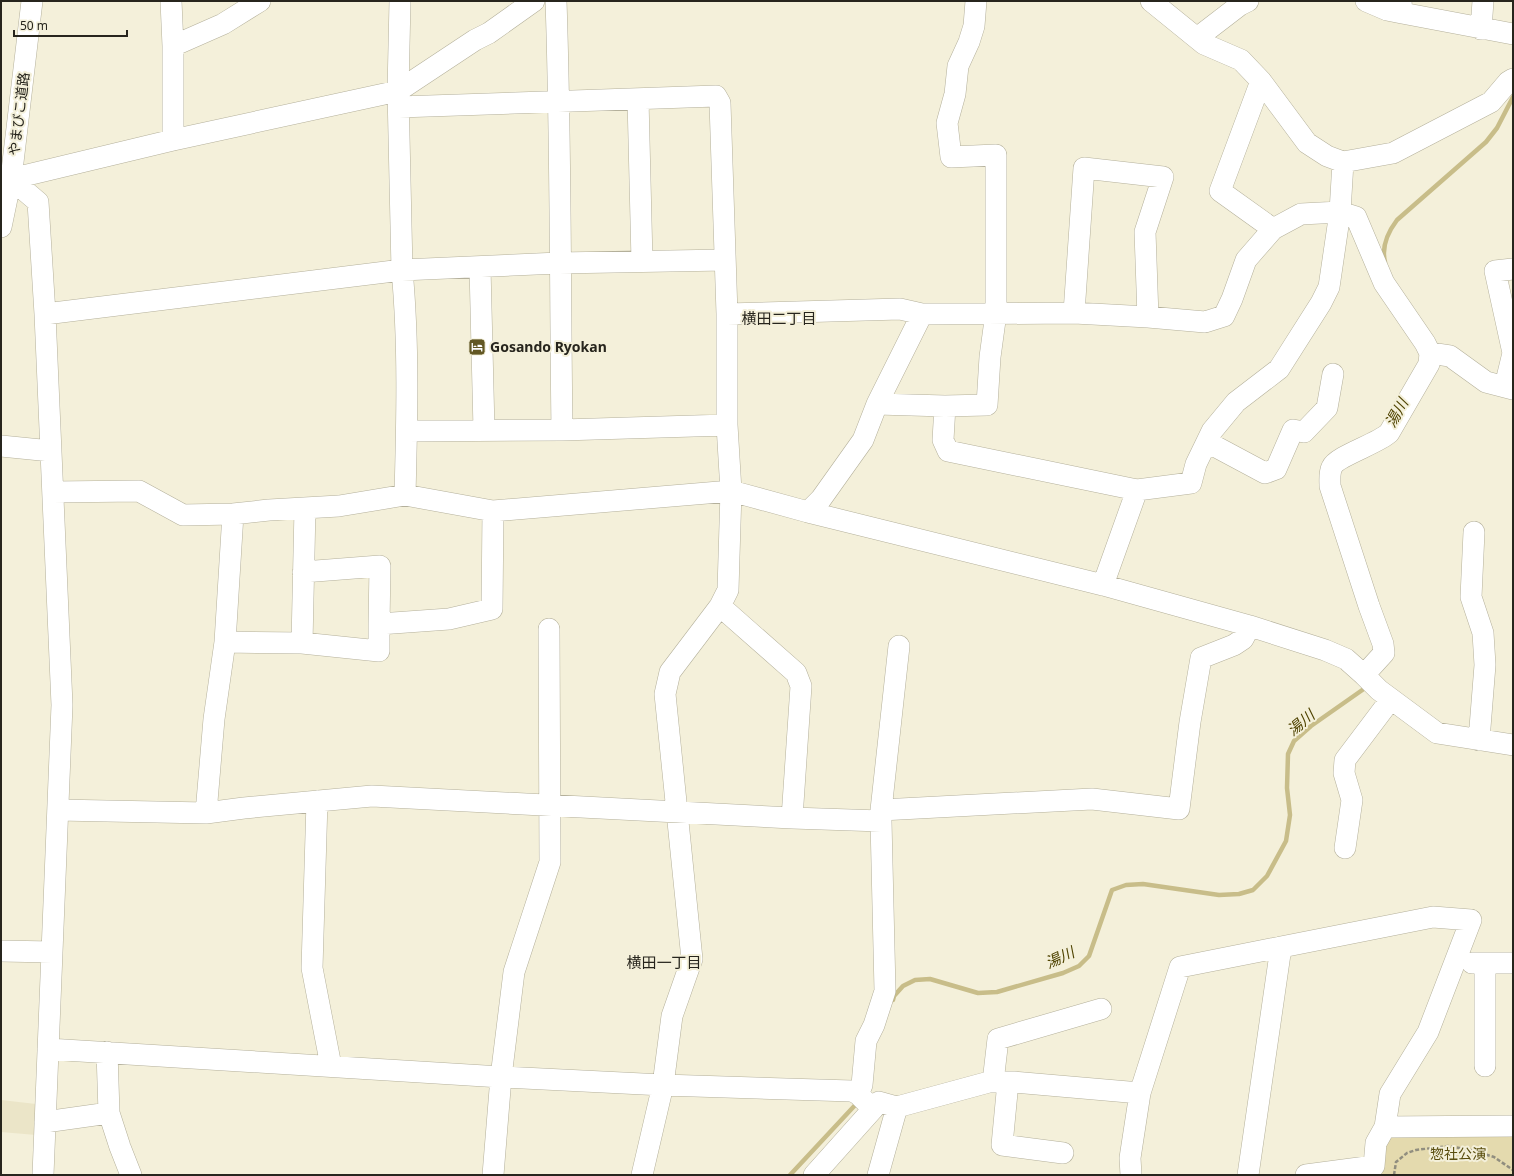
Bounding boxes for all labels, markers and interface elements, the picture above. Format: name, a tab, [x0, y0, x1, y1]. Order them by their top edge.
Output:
scale bar	[14, 12, 127, 38]
text: 50 m	[20, 17, 48, 34]
street label: やまびこ道路	[4, 71, 33, 157]
district label: 横田二丁目	[741, 308, 817, 328]
hotel icon: Gosando Ryokan	[467, 337, 487, 357]
place label: Gosando Ryokan	[490, 337, 607, 356]
water label: 湯川	[1380, 393, 1413, 430]
water label: 湯川	[1282, 704, 1320, 740]
water label: 湯川	[1042, 941, 1079, 972]
district label: 横田一丁目	[626, 952, 702, 972]
park label: 惣社公演	[1430, 1144, 1486, 1163]

